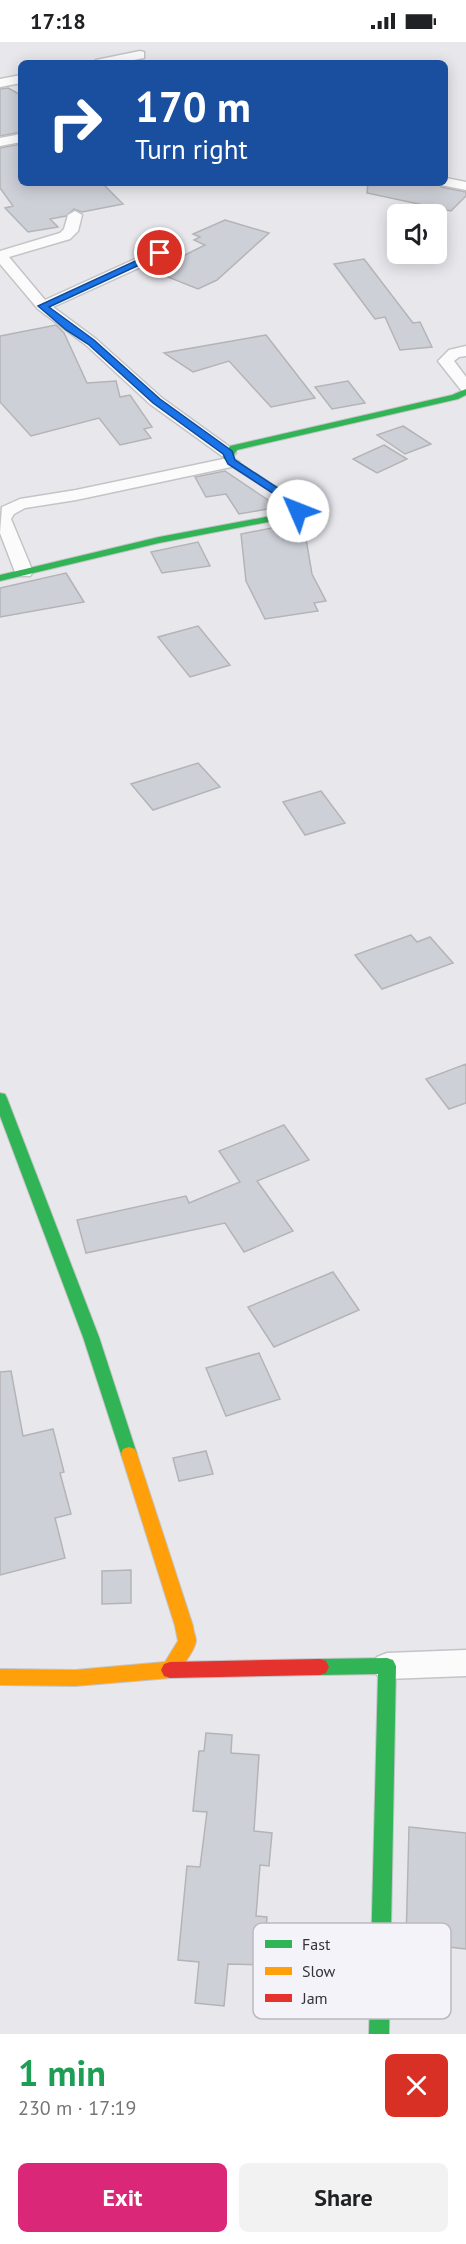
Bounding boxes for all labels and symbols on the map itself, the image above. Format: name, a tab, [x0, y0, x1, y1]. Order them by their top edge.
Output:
pin	[134, 227, 185, 278]
position arrow	[266, 479, 330, 543]
legend	[253, 1923, 451, 2019]
text: Fast	[302, 1934, 331, 1954]
text: Slow	[302, 1961, 336, 1981]
text: Jam	[301, 1988, 328, 2008]

